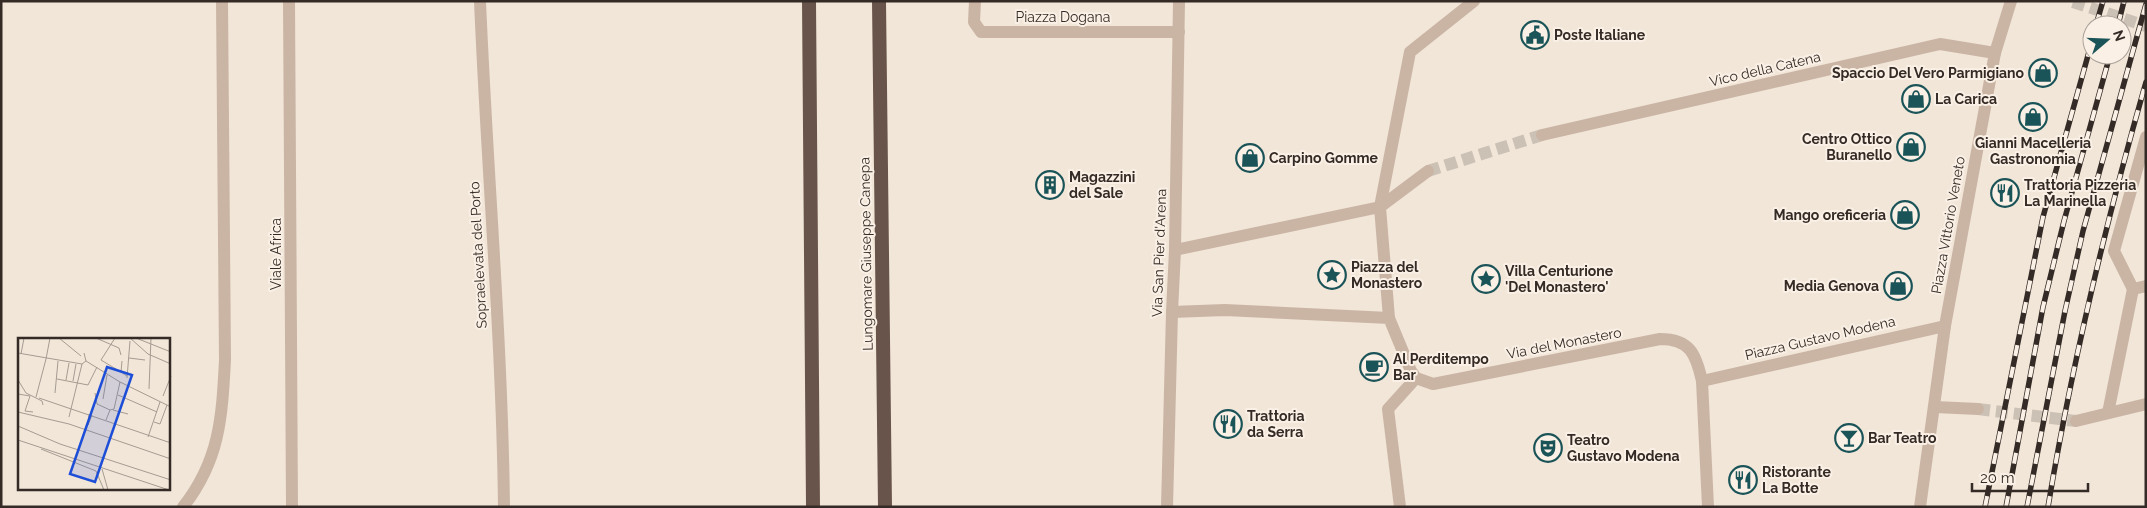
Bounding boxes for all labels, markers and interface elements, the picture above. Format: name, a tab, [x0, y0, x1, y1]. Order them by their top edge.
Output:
street label: Piazza Dogana	[1016, 9, 1110, 25]
north arrow	[2082, 15, 2132, 65]
public building icon: Poste Italiane	[1520, 20, 1550, 50]
place label: Poste Italiane	[1554, 27, 1646, 43]
text: N	[2110, 28, 2129, 43]
street label: Vico della Catena	[1708, 48, 1822, 90]
shop icon: Spaccio Del Vero Parmigiano	[2028, 58, 2058, 88]
place label: Spaccio Del Vero Parmigiano	[1832, 65, 2025, 81]
shop icon: La Carica	[1901, 84, 1931, 114]
place label: La Carica	[1935, 91, 1997, 107]
shop icon: Gianni Macelleria Gastronomia	[2018, 102, 2048, 132]
place label: Centro Ottico Buranello	[1802, 131, 1893, 163]
shop icon: Centro Ottico Buranello	[1896, 132, 1926, 162]
place label: Gianni Macelleria Gastronomia	[1975, 135, 2091, 167]
shop icon: Carpino Gomme	[1235, 143, 1265, 173]
place label: Carpino Gomme	[1269, 150, 1379, 166]
street label: Piazza Vittorio Veneto	[1928, 155, 1968, 295]
street label: Lungomare Giuseppe Canepa	[856, 157, 876, 351]
place label: Magazzini del Sale	[1069, 169, 1135, 201]
building icon: Magazzini del Sale	[1035, 170, 1065, 200]
place label: Trattoria Pizzeria La Marinella	[2024, 177, 2136, 209]
restaurant icon: Trattoria Pizzeria La Marinella	[1990, 178, 2020, 208]
street label: Sopraelevata del Porto	[466, 181, 490, 329]
street label: Via San Pier d'Arena	[1149, 189, 1169, 317]
shop icon: Mango oreficeria	[1890, 200, 1920, 230]
place label: Mango oreficeria	[1773, 207, 1886, 223]
street label: Viale Africa	[268, 218, 284, 290]
place label: Piazza del Monastero	[1351, 259, 1423, 291]
place icon: Piazza del Monastero	[1317, 260, 1347, 290]
place label: Villa Centurione 'Del Monastero'	[1505, 263, 1614, 295]
place icon: Villa Centurione 'Del Monastero'	[1471, 264, 1501, 294]
shop icon: Media Genova	[1883, 271, 1913, 301]
place label: Media Genova	[1784, 278, 1879, 294]
street label: Piazza Gustavo Modena	[1743, 313, 1897, 363]
street label: Via del Monastero	[1505, 324, 1623, 362]
inset map	[18, 338, 170, 490]
place label: Al Perditempo Bar	[1393, 351, 1489, 383]
cafe icon: Al Perditempo Bar	[1359, 352, 1389, 382]
place label: Trattoria da Serra	[1247, 408, 1304, 440]
restaurant icon: Trattoria da Serra	[1213, 409, 1243, 439]
bar icon: Bar Teatro	[1834, 423, 1864, 453]
place label: Bar Teatro	[1868, 430, 1937, 446]
place label: Teatro Gustavo Modena	[1567, 432, 1680, 464]
theatre icon: Teatro Gustavo Modena	[1533, 433, 1563, 463]
scale bar	[1972, 460, 2088, 492]
place label: Ristorante La Botte	[1762, 464, 1832, 496]
restaurant icon: Ristorante La Botte	[1728, 465, 1758, 495]
text: 20 m	[1980, 469, 2015, 487]

